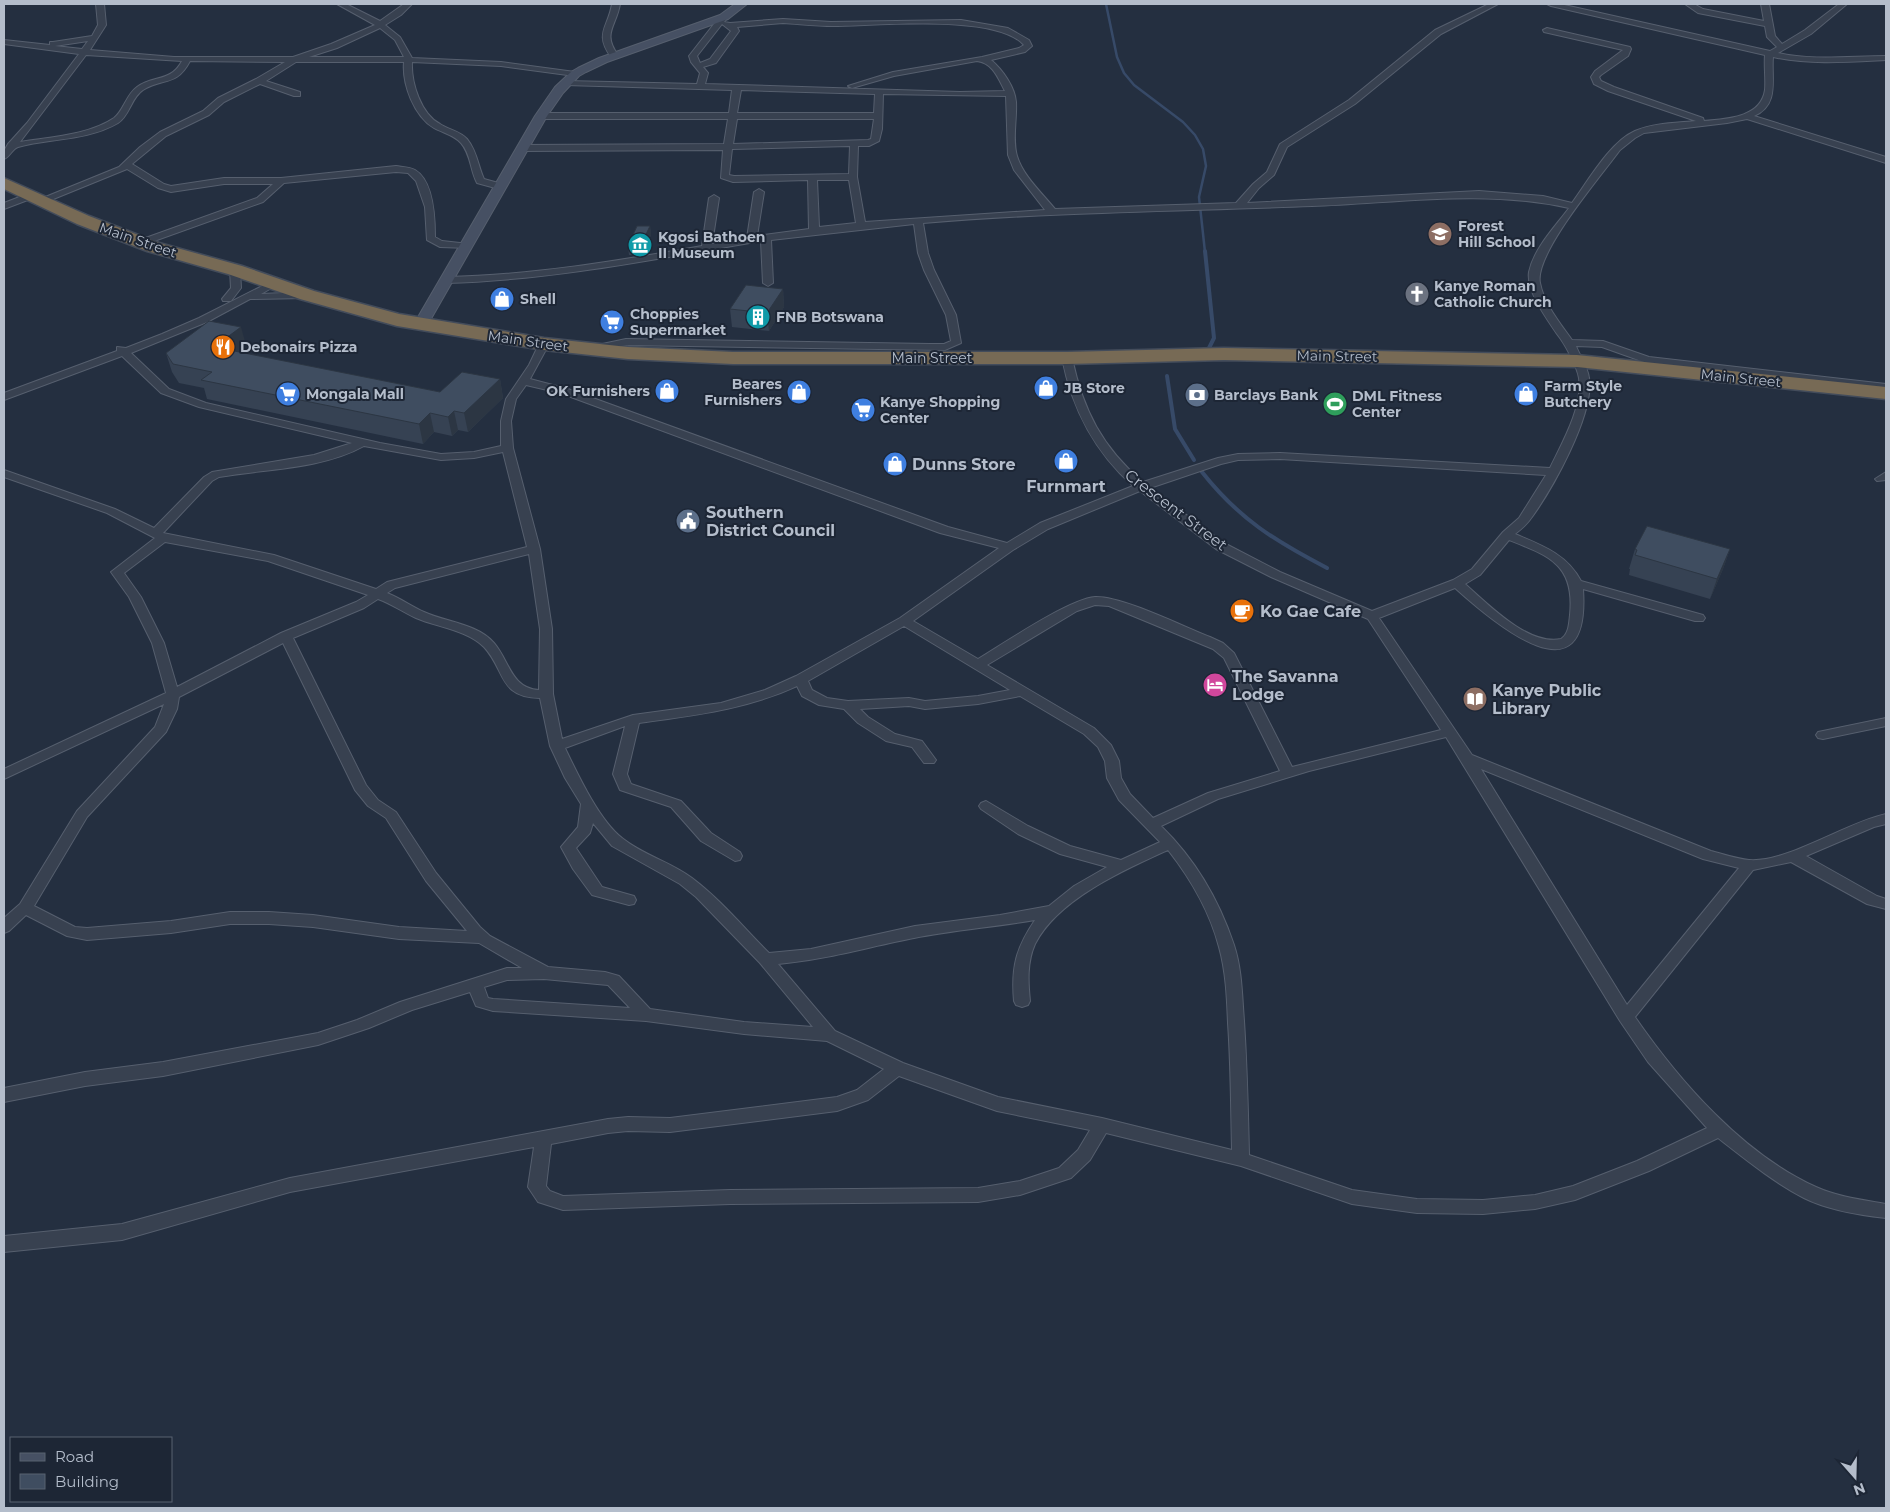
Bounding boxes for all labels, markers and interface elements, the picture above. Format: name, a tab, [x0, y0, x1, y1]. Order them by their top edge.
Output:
place label: Forest Hill School	[1458, 217, 1535, 251]
street label: Main Street	[97, 218, 179, 262]
school or university icon: Forest Hill School	[1427, 221, 1453, 247]
place label: Kgosi Bathoen II Museum	[658, 228, 765, 262]
museum icon: Kgosi Bathoen II Museum	[627, 232, 653, 258]
place label: Kanye Roman Catholic Church	[1434, 277, 1552, 311]
church icon: Kanye Roman Catholic Church	[1404, 281, 1430, 307]
shop icon: Shell	[489, 286, 515, 312]
place label: Shell	[520, 290, 556, 308]
building icon: FNB Botswana	[745, 304, 771, 330]
place label: Choppies Supermarket	[630, 305, 726, 339]
place label: FNB Botswana	[776, 308, 884, 326]
supermarket icon: Choppies Supermarket	[599, 309, 625, 335]
street label: Main Street	[487, 326, 570, 356]
restaurant icon: Debonairs Pizza	[210, 334, 236, 360]
place label: Debonairs Pizza	[240, 338, 358, 356]
street label: Main Street	[1296, 346, 1378, 366]
street label: Main Street	[892, 349, 973, 367]
street label: Main Street	[1700, 365, 1782, 391]
place label: Beares Furnishers	[704, 375, 783, 409]
shop icon: JB Store	[1033, 375, 1059, 401]
place label: Farm Style Butchery	[1544, 377, 1622, 411]
shop icon: OK Furnishers	[654, 378, 680, 404]
shop icon: Beares Furnishers	[786, 379, 812, 405]
place label: JB Store	[1063, 379, 1125, 397]
supermarket icon: Mongala Mall	[275, 381, 301, 407]
shop icon: Farm Style Butchery	[1513, 381, 1539, 407]
place label: OK Furnishers	[546, 382, 651, 400]
bank icon: Barclays Bank	[1184, 382, 1210, 408]
place label: Mongala Mall	[306, 385, 404, 403]
place label: Barclays Bank	[1214, 386, 1319, 404]
place label: DML Fitness Center	[1352, 387, 1443, 421]
sports icon: DML Fitness Center	[1322, 391, 1348, 417]
place label: Kanye Shopping Center	[880, 393, 1000, 427]
supermarket icon: Kanye Shopping Center	[850, 397, 876, 423]
shop icon: Furnmart	[1053, 448, 1079, 474]
shop icon: Dunns Store	[882, 451, 908, 477]
place label: Dunns Store	[912, 455, 1016, 474]
street label: Crescent Street	[1121, 465, 1231, 555]
place label: Furnmart	[1026, 477, 1106, 496]
place label: Southern District Council	[706, 503, 835, 540]
public building icon: Southern District Council	[675, 508, 701, 534]
cafe icon: Ko Gae Cafe	[1229, 598, 1255, 624]
place label: Ko Gae Cafe	[1260, 602, 1361, 621]
place label: The Savanna Lodge	[1232, 667, 1339, 704]
hotel icon: The Savanna Lodge	[1202, 672, 1228, 698]
place label: Kanye Public Library	[1492, 681, 1602, 718]
library icon: Kanye Public Library	[1462, 686, 1488, 712]
legend	[10, 1437, 172, 1502]
text: Road	[55, 1447, 94, 1466]
north arrow	[1830, 1452, 1880, 1502]
text: Building	[55, 1472, 119, 1491]
text: N	[1851, 1479, 1868, 1500]

